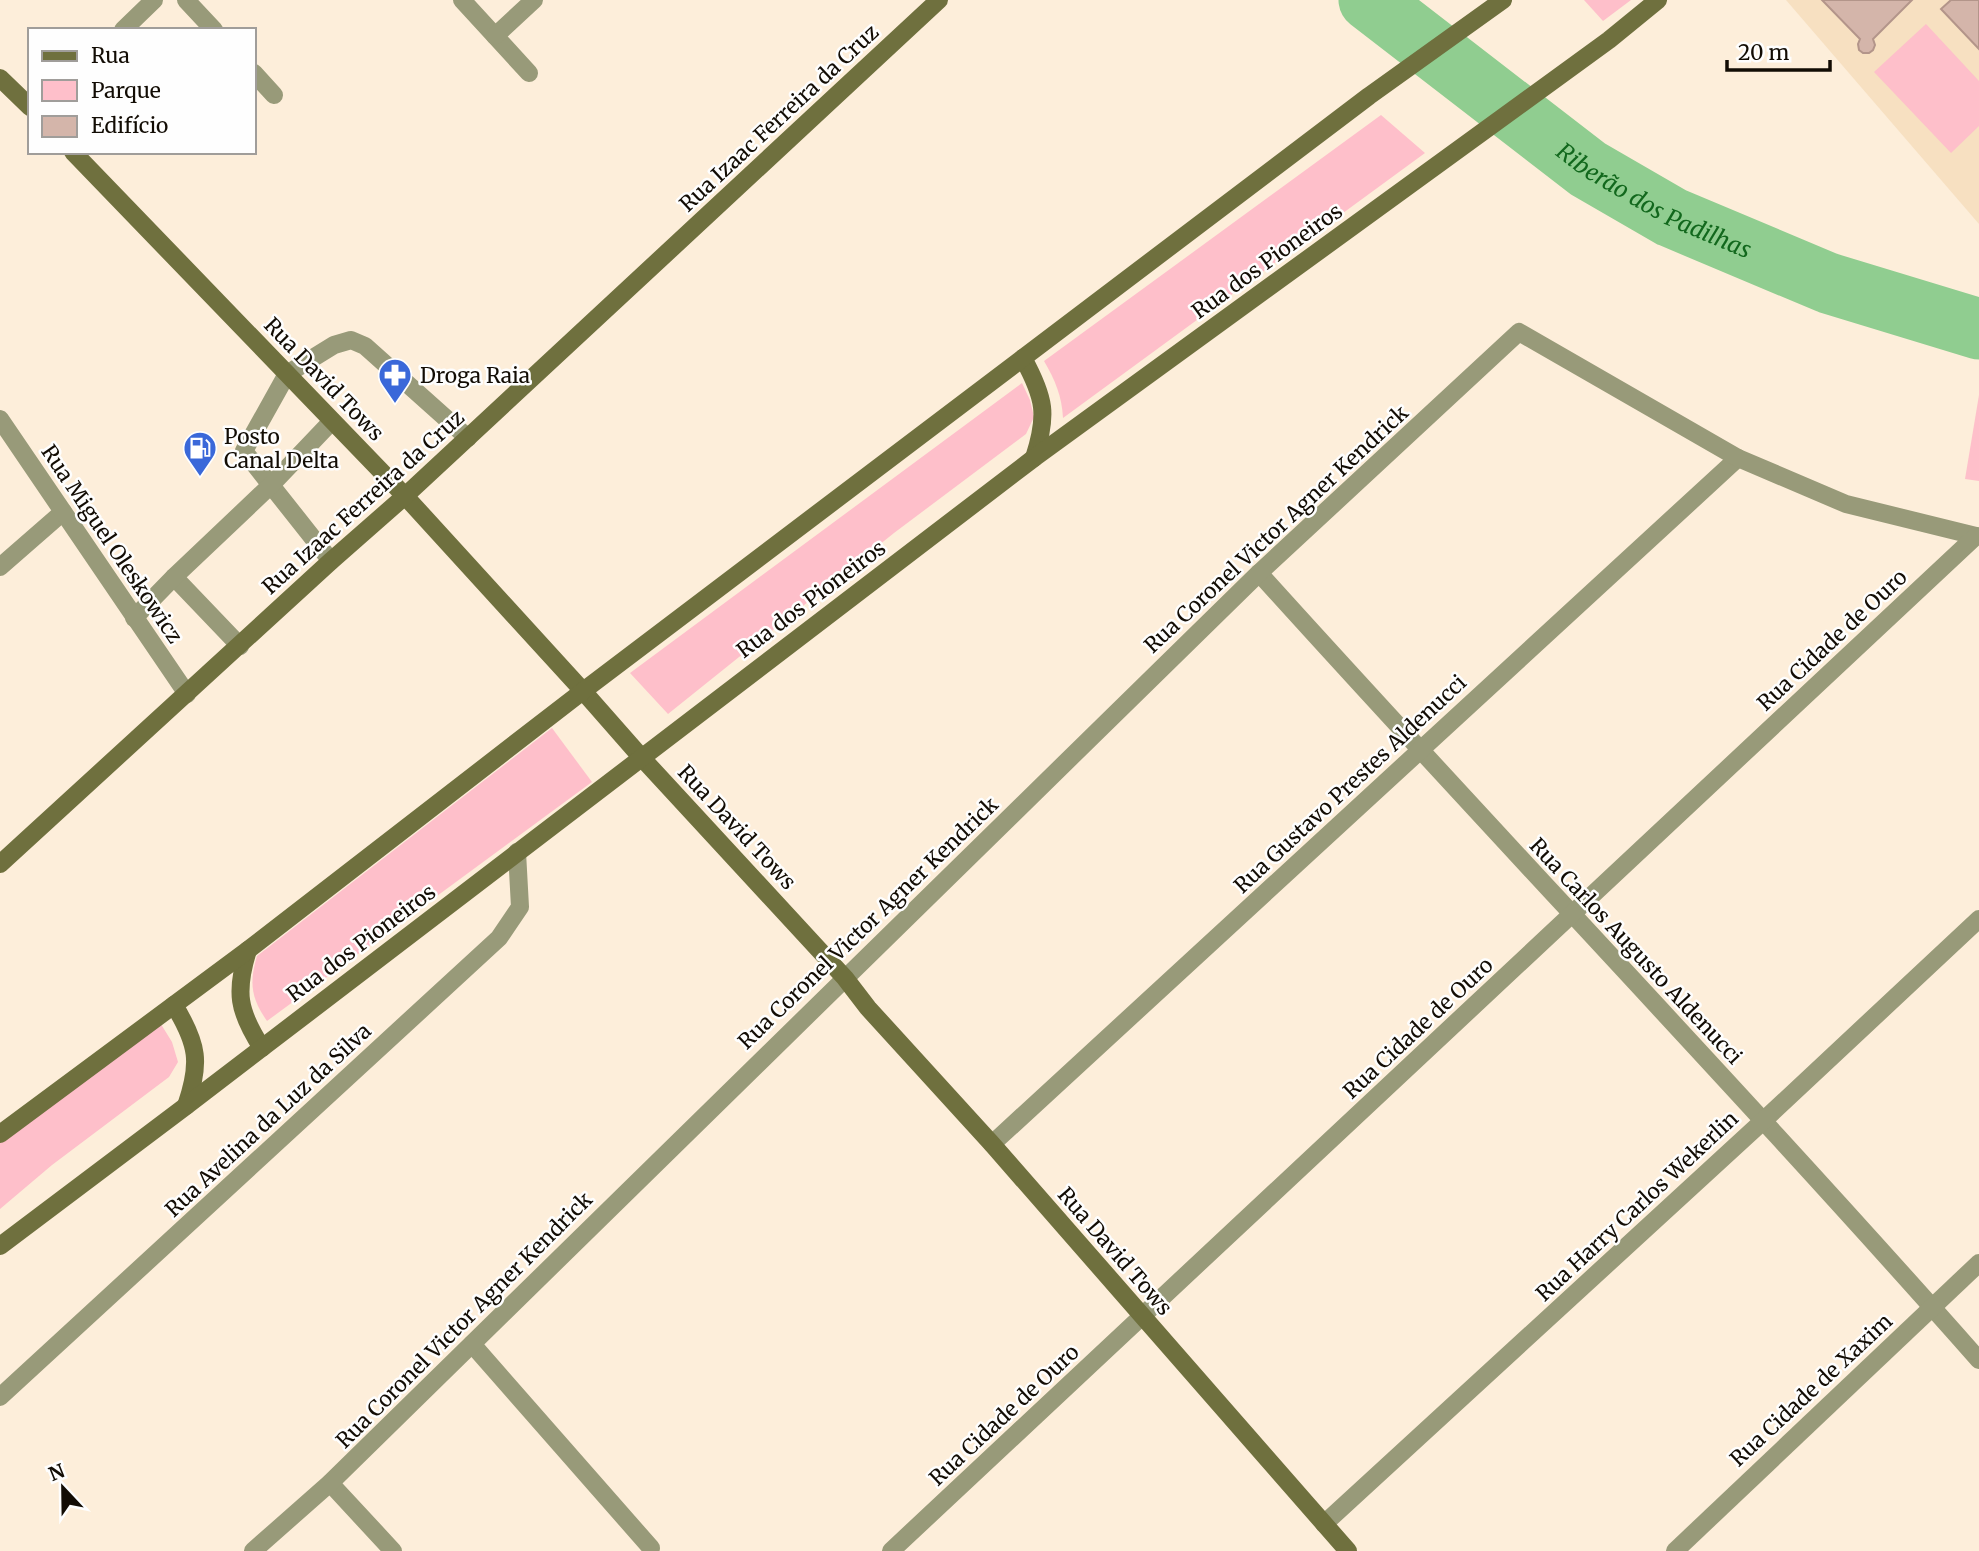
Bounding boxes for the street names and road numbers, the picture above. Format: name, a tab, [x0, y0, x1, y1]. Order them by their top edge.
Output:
street label: Rua Izaac Ferreira da Cruz	[674, 19, 884, 217]
street label: Rua dos Pioneiros	[1186, 197, 1348, 325]
street label: Rua David Tows	[258, 312, 390, 446]
street label: Rua Coronel Victor Agner Kendrick	[1138, 399, 1414, 659]
street label: Rua Izaac Ferreira da Cruz	[256, 404, 470, 600]
street label: Rua Miguel Oleskowicz	[35, 440, 189, 648]
street label: Rua dos Pioneiros	[731, 534, 891, 664]
street label: Rua Cidade de Ouro	[1751, 564, 1913, 716]
street label: Rua Gustavo Prestes Aldenucci	[1228, 669, 1472, 899]
street label: Rua David Tows	[672, 759, 802, 895]
street label: Rua Coronel Victor Agner Kendrick	[732, 791, 1004, 1055]
street label: Rua Carlos Augusto Aldenucci	[1524, 832, 1748, 1070]
street label: Rua dos Pioneiros	[281, 878, 441, 1008]
street label: Rua Cidade de Ouro	[1337, 952, 1499, 1104]
street label: Rua Avelina da Luz da Silva	[159, 1017, 377, 1223]
street label: Rua Harry Carlos Wekerlin	[1530, 1105, 1744, 1307]
street label: Rua David Tows	[1052, 1181, 1178, 1321]
street label: Rua Coronel Victor Agner Kendrick	[330, 1186, 598, 1454]
street label: Rua Cidade de Xaxim	[1724, 1308, 1898, 1472]
street label: Rua Cidade de Ouro	[923, 1339, 1085, 1491]

